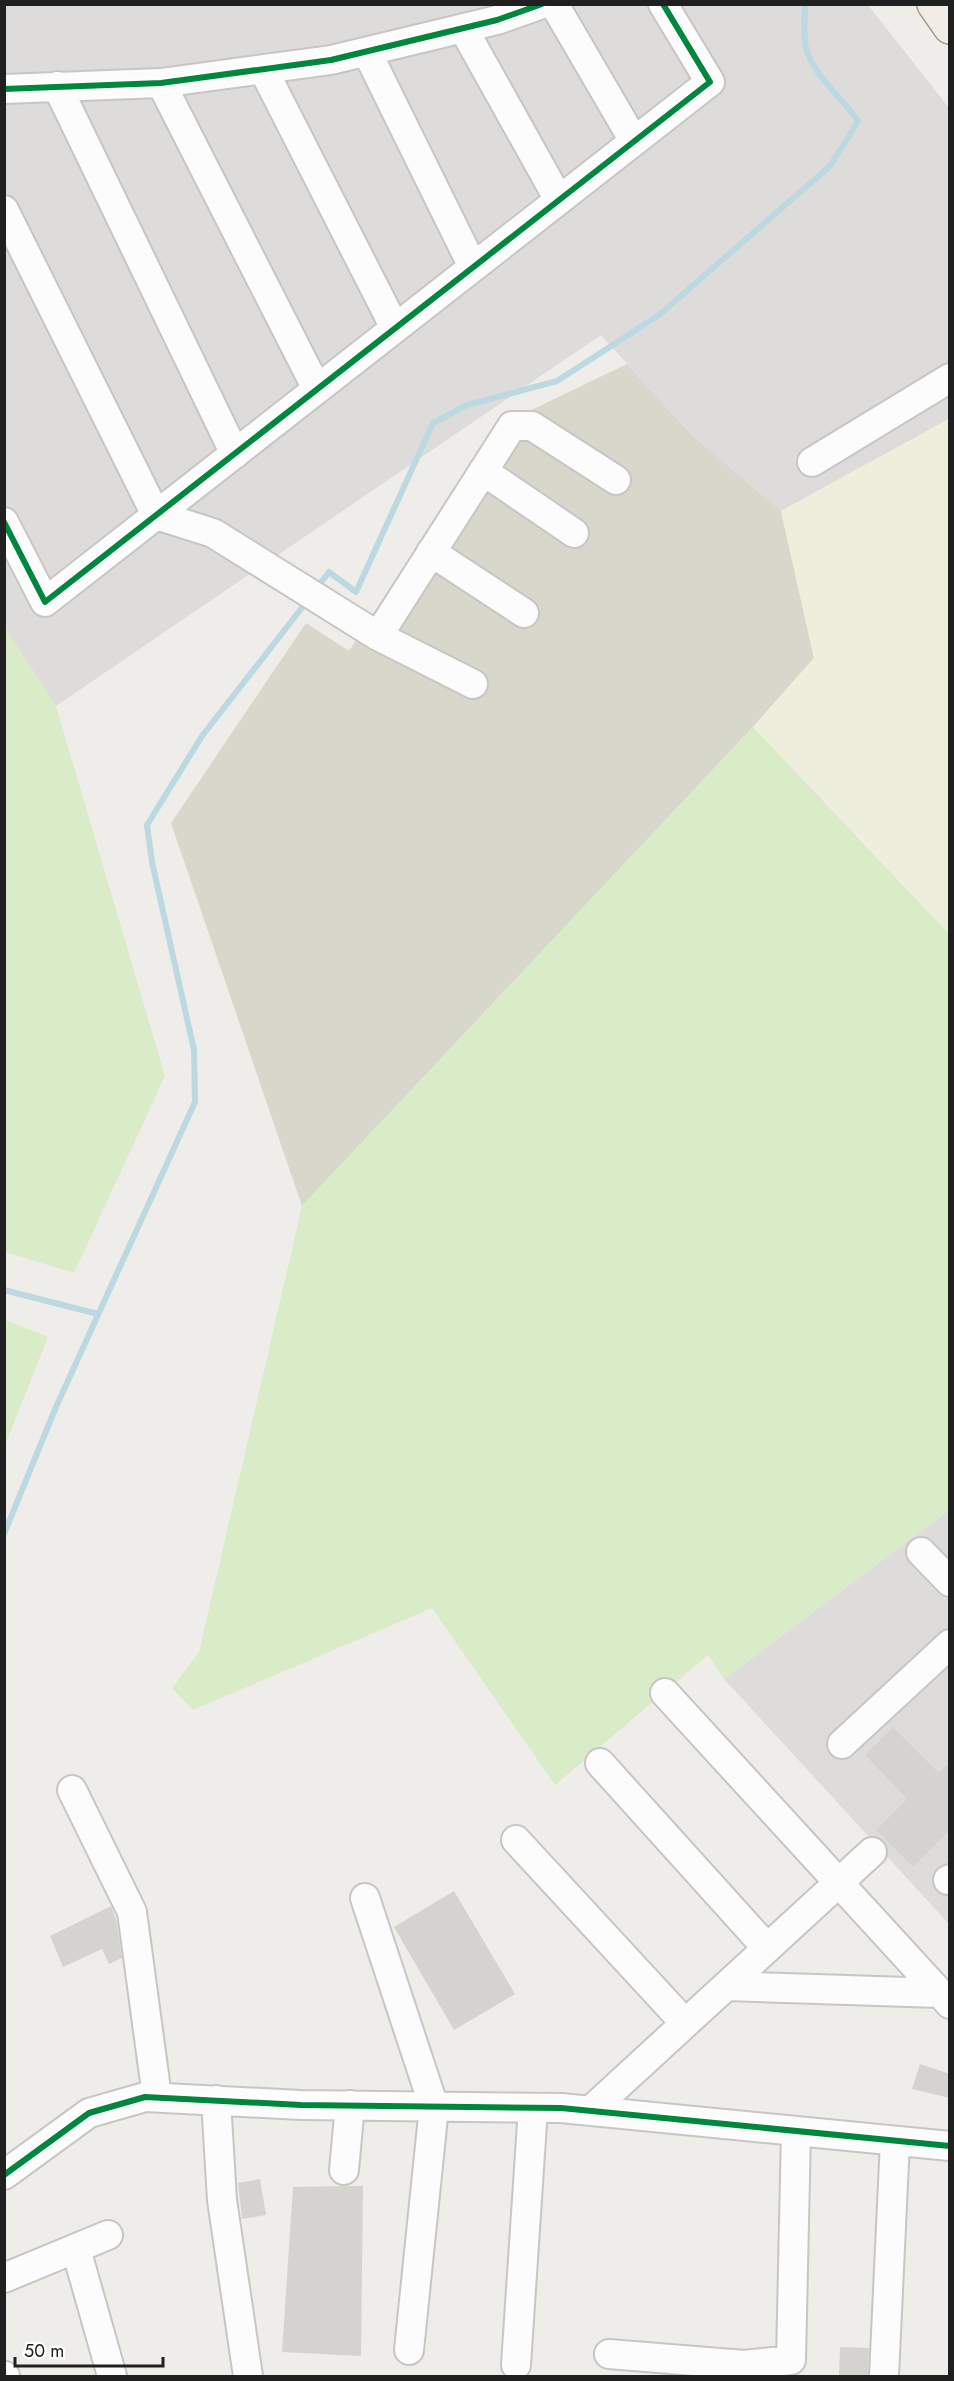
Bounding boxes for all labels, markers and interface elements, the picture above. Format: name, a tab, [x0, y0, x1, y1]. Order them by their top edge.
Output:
scale bar	[15, 2330, 164, 2368]
text: 50 m	[24, 2338, 64, 2364]

